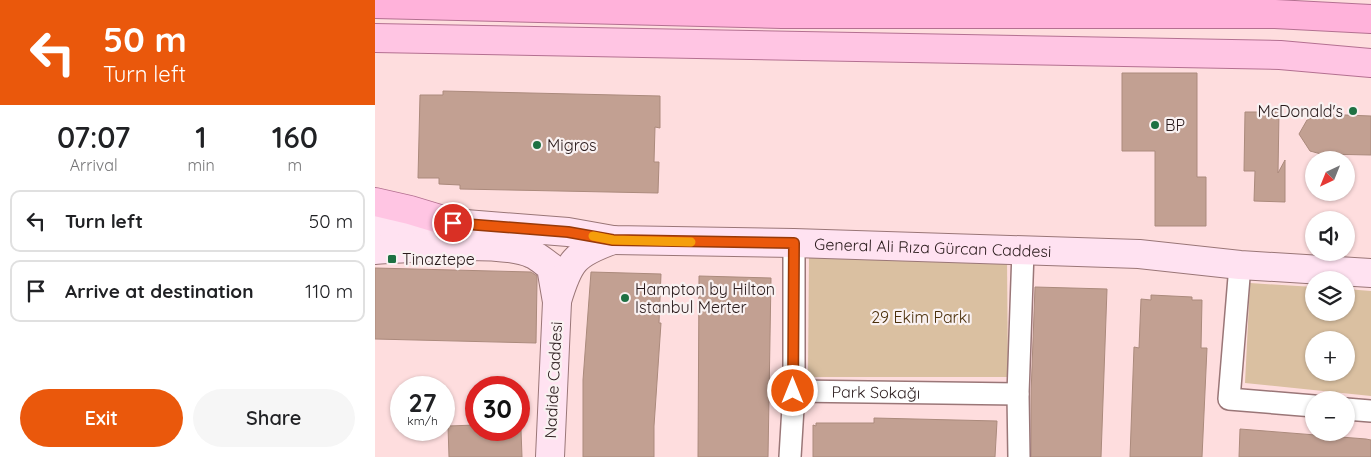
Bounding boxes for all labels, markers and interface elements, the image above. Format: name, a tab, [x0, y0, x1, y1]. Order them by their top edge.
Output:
text: 50 m	[103, 17, 187, 61]
icon: left	[20, 20, 85, 85]
text: Turn left	[103, 60, 186, 88]
place label: McDonald's	[1257, 101, 1343, 121]
marker: McDonald's	[1347, 105, 1359, 117]
place label: BP	[1165, 115, 1185, 135]
text: 07:07	[57, 118, 130, 156]
text: 1	[195, 118, 207, 156]
text: 160	[272, 118, 318, 156]
marker: BP	[1149, 119, 1161, 131]
place label: Migros	[547, 135, 597, 155]
marker: Migros	[531, 139, 543, 151]
north arrow	[1305, 151, 1355, 201]
map controls	[1305, 151, 1355, 441]
text: Arrival	[70, 155, 118, 175]
text: min	[187, 155, 215, 175]
text: m	[288, 155, 302, 175]
pin	[432, 202, 474, 244]
icon: left	[22, 207, 50, 235]
text: Turn left	[65, 209, 143, 233]
text: 50 m	[309, 209, 353, 233]
icon: arrive	[439, 209, 467, 237]
button: sound	[1305, 211, 1355, 261]
street label: General Ali Rıza Gürcan Caddesi	[814, 234, 1052, 261]
place label: Tinaztepe	[402, 249, 475, 269]
marker: Tinaztepe	[386, 253, 398, 265]
button: layers	[1305, 271, 1355, 321]
icon: arrive	[22, 277, 50, 305]
text: Arrive at destination	[65, 279, 254, 303]
text: 110 m	[305, 279, 353, 303]
place label: Hampton by Hilton Istanbul Merter	[635, 279, 775, 317]
marker: Hampton by Hilton Istanbul Merter	[619, 292, 631, 304]
park label: 29 Ekim Parkı	[871, 307, 971, 327]
street label: Nadide Caddesi	[540, 321, 566, 439]
button: +	[1305, 331, 1355, 381]
position arrow	[766, 364, 818, 416]
speed limit sign: 30	[465, 376, 530, 441]
street label: Park Sokağı	[832, 382, 920, 403]
text: 27	[409, 387, 436, 418]
button: Exit	[20, 389, 183, 447]
button: Share	[193, 389, 355, 447]
button: −	[1305, 391, 1355, 441]
text: km/h	[407, 413, 438, 428]

